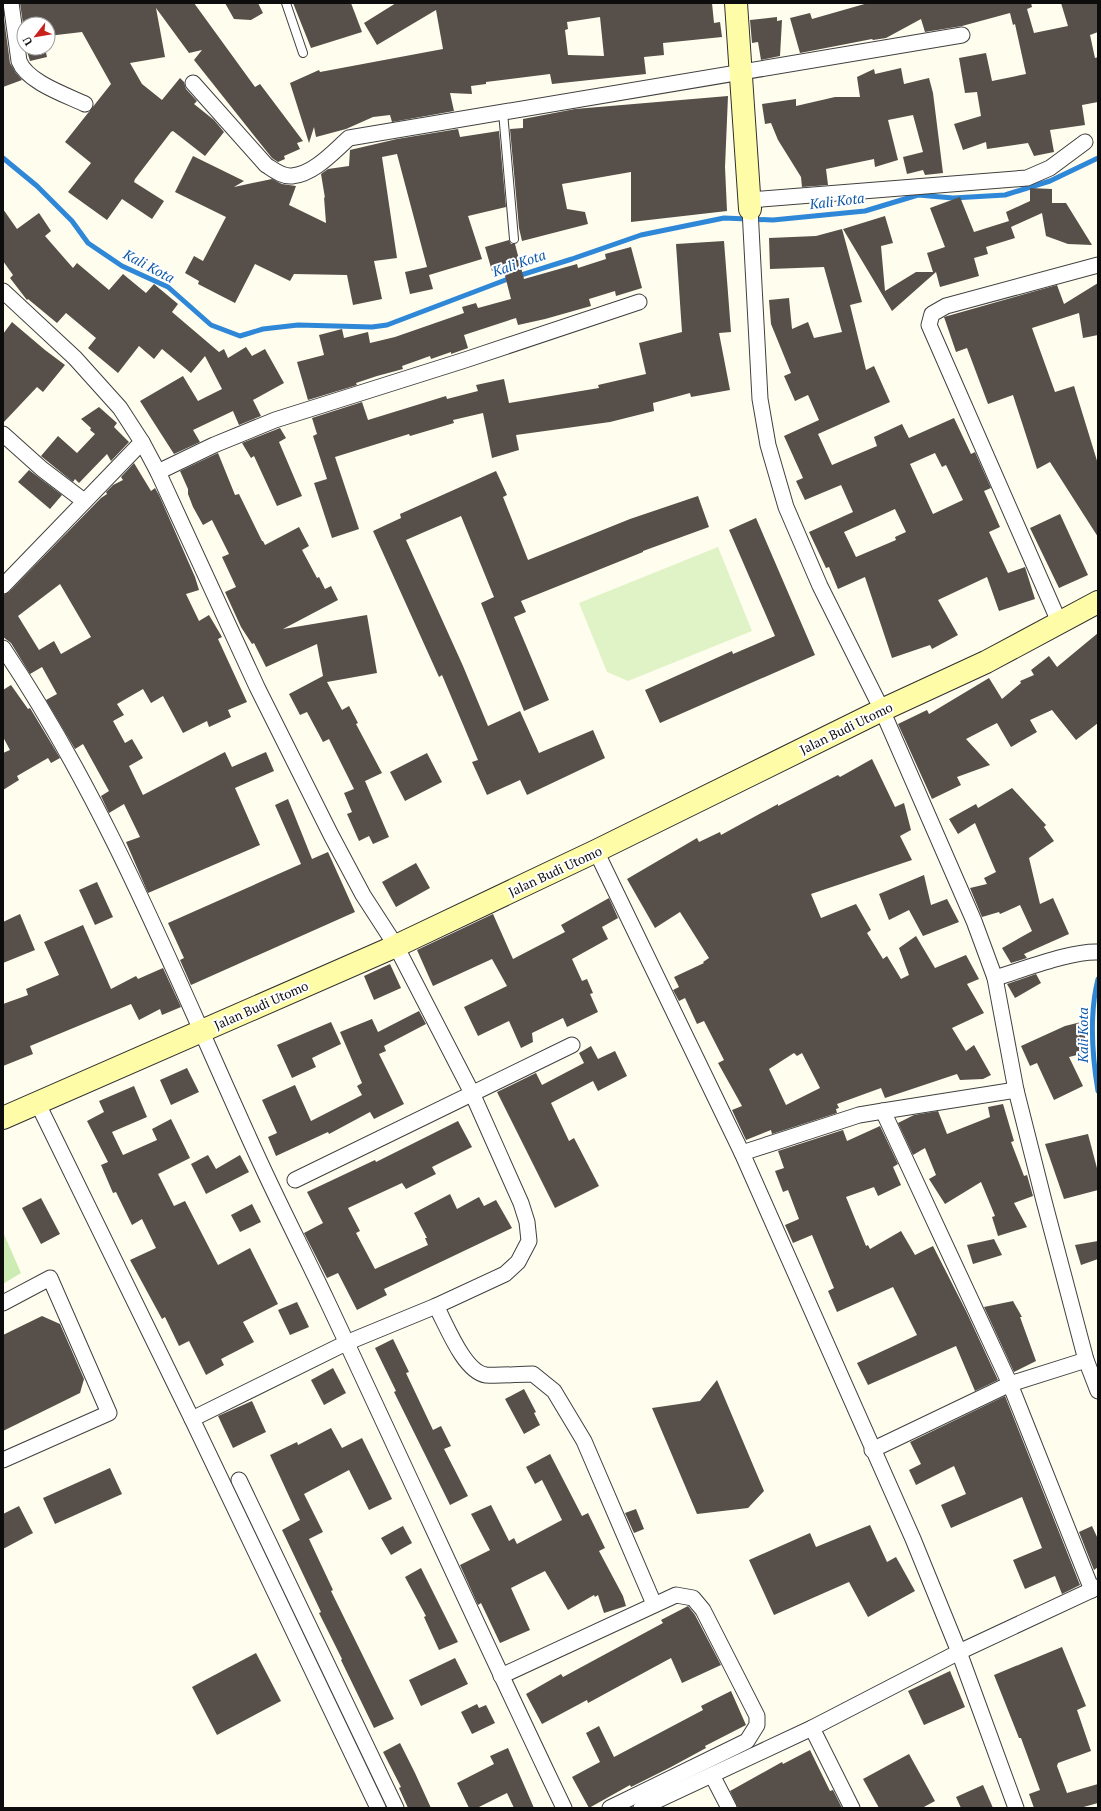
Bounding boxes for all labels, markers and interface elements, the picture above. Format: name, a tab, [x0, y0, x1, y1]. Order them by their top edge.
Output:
north arrow	[16, 16, 56, 56]
text: U	[19, 34, 35, 48]
water label: Kali Kota	[807, 188, 866, 213]
water label: Kali Kota	[119, 244, 178, 287]
water label: Kali Kota	[489, 245, 548, 281]
street label: Jalan Budi Utomo	[797, 698, 895, 758]
street label: Jalan Budi Utomo	[505, 841, 605, 901]
street label: Jalan Budi Utomo	[211, 976, 311, 1034]
water label: Kali Kota	[1073, 1007, 1092, 1064]

